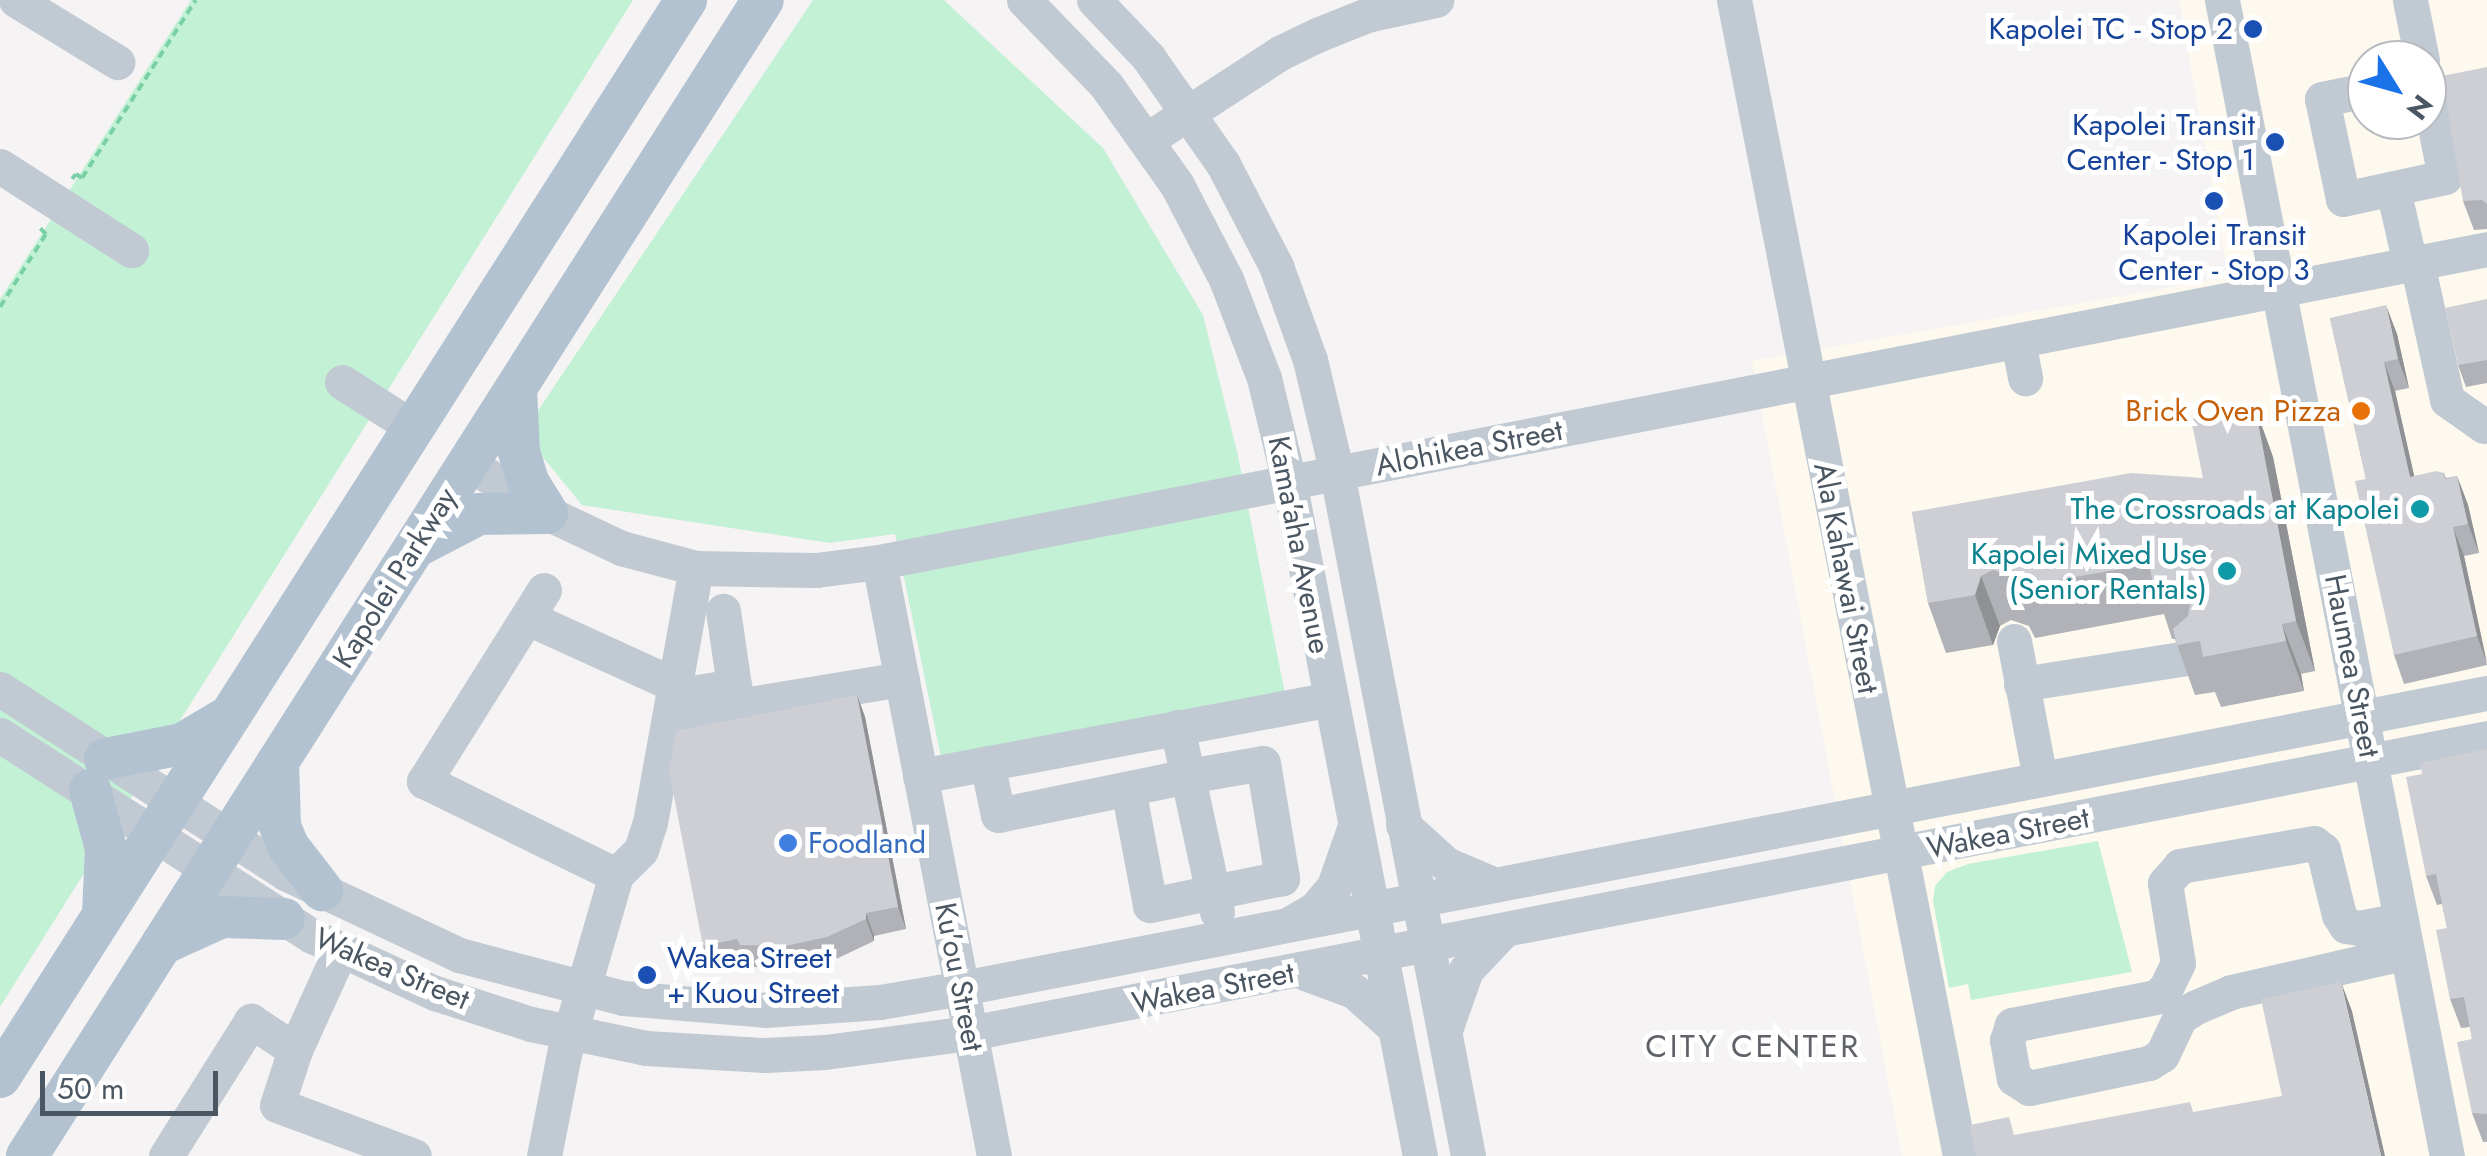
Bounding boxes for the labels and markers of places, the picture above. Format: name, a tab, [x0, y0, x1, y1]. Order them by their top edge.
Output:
place label: Kapolei TC - Stop 2	[1989, 11, 2233, 47]
marker: Kapolei TC - Stop 2	[2242, 18, 2264, 40]
place label: Kapolei Transit Center - Stop 1	[2066, 107, 2255, 178]
marker: Kapolei Transit Center - Stop 1	[2264, 131, 2286, 153]
marker: Kapolei Transit Center - Stop 3	[2203, 190, 2225, 212]
place label: Kapolei Transit Center - Stop 3	[2118, 217, 2310, 288]
place label: Brick Oven Pizza	[2125, 393, 2341, 429]
marker: Brick Oven Pizza	[2350, 400, 2372, 422]
place label: The Crossroads at Kapolei	[2070, 491, 2400, 527]
marker: The Crossroads at Kapolei	[2409, 498, 2431, 520]
place label: Kapolei Mixed Use (Senior Rentals)	[1971, 536, 2207, 606]
marker: Kapolei Mixed Use (Senior Rentals)	[2216, 560, 2238, 582]
place label: Foodland	[808, 825, 926, 861]
marker: Foodland	[777, 832, 799, 854]
place label: Wakea Street + Kuou Street	[667, 940, 839, 1010]
marker: Wakea Street + Kuou Street	[636, 964, 658, 986]

